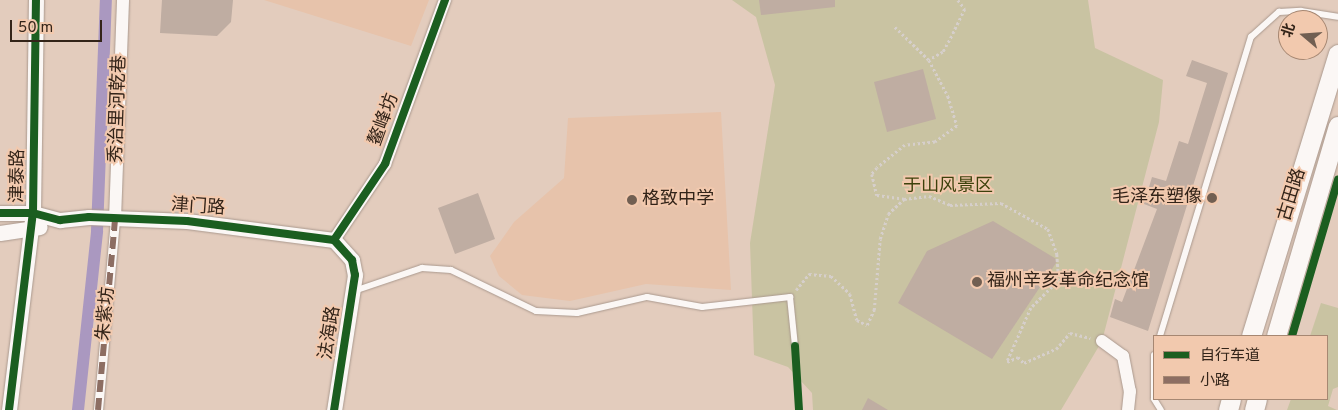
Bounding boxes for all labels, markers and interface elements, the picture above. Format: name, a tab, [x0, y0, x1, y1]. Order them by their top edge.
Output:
scale bar	[12, 10, 105, 42]
north arrow	[1278, 10, 1328, 60]
text: 50 m	[18, 19, 53, 38]
text: 北	[1279, 21, 1299, 40]
street label: 秀治里河乾巷	[106, 55, 132, 163]
street label: 鳌峰坊	[366, 91, 404, 149]
street label: 津泰路	[8, 149, 30, 203]
street label: 古田路	[1275, 166, 1311, 224]
park label: 于山风景区	[903, 176, 993, 198]
place label: 毛泽东塑像	[1112, 187, 1202, 209]
place label: 格致中学	[642, 189, 714, 211]
marker: 毛泽东塑像	[1206, 192, 1218, 204]
marker: 格致中学	[626, 194, 638, 206]
street label: 津门路	[170, 195, 226, 221]
place label: 福州辛亥革命纪念馆	[987, 271, 1149, 293]
marker: 福州辛亥革命纪念馆	[971, 276, 983, 288]
street label: 朱紫坊	[94, 286, 120, 342]
street label: 法海路	[316, 305, 346, 361]
legend	[1153, 335, 1328, 400]
text: 自行车道	[1200, 347, 1260, 366]
text: 小路	[1200, 372, 1230, 391]

